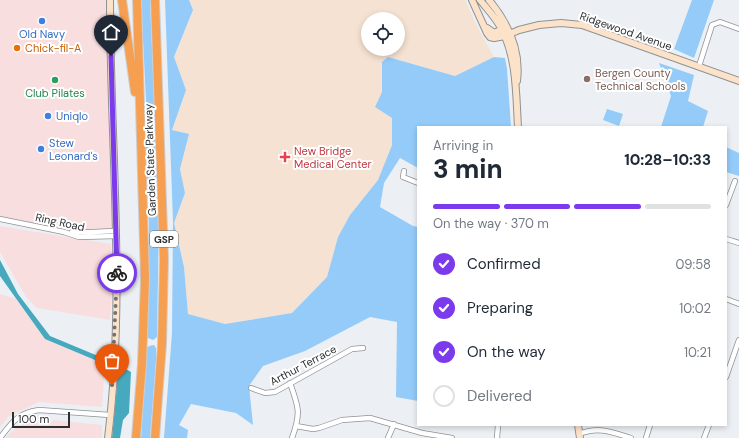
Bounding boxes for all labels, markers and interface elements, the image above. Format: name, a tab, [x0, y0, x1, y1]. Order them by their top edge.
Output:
street label: Ridgewood Avenue	[578, 9, 674, 53]
map controls	[361, 12, 405, 56]
button: locate	[361, 12, 405, 56]
pin	[94, 15, 128, 56]
marker: Old Navy	[37, 16, 47, 26]
icon: home	[100, 21, 122, 43]
place label: Old Navy	[19, 27, 65, 41]
place label: Chick-fil-A	[25, 41, 81, 55]
marker: Chick-fil-A	[12, 43, 22, 53]
place label: Bergen County Technical Schools	[595, 66, 686, 93]
marker: Bergen County Technical Schools	[582, 74, 592, 84]
marker: Club Pilates	[50, 75, 60, 85]
place label: Club Pilates	[25, 86, 85, 100]
street label: Garden State Parkway	[141, 104, 159, 216]
place label: Uniqlo	[56, 109, 88, 123]
marker: Uniqlo	[43, 111, 53, 121]
place label: Stew Leonard's	[49, 136, 98, 163]
text: Arriving in	[433, 137, 493, 154]
marker: Stew Leonard's	[36, 144, 46, 154]
place label: New Bridge Medical Center	[294, 144, 372, 171]
text: 10:28–10:33	[624, 150, 711, 170]
marker: New Bridge Medical Center	[279, 151, 291, 163]
text: 3 min	[433, 152, 503, 186]
street label: Ring Road	[34, 210, 86, 234]
text: On the way · 370 m	[433, 215, 549, 232]
road number: GSP	[150, 231, 178, 247]
courier	[97, 253, 137, 293]
icon: check	[433, 253, 455, 275]
text: Confirmed	[467, 254, 541, 274]
text: 09:58	[675, 256, 711, 273]
icon: bike	[106, 262, 128, 284]
icon: check	[433, 297, 455, 319]
text: Preparing	[467, 298, 533, 318]
text: 10:02	[679, 300, 711, 317]
icon: check	[433, 341, 455, 363]
street label: Arthur Terrace	[267, 342, 339, 388]
text: On the way	[467, 342, 546, 362]
pin	[95, 344, 129, 385]
text: 10:21	[684, 344, 711, 361]
icon: bag	[101, 350, 123, 372]
text: Delivered	[467, 386, 532, 406]
scale bar	[12, 410, 70, 429]
text: 100 m	[18, 412, 49, 426]

